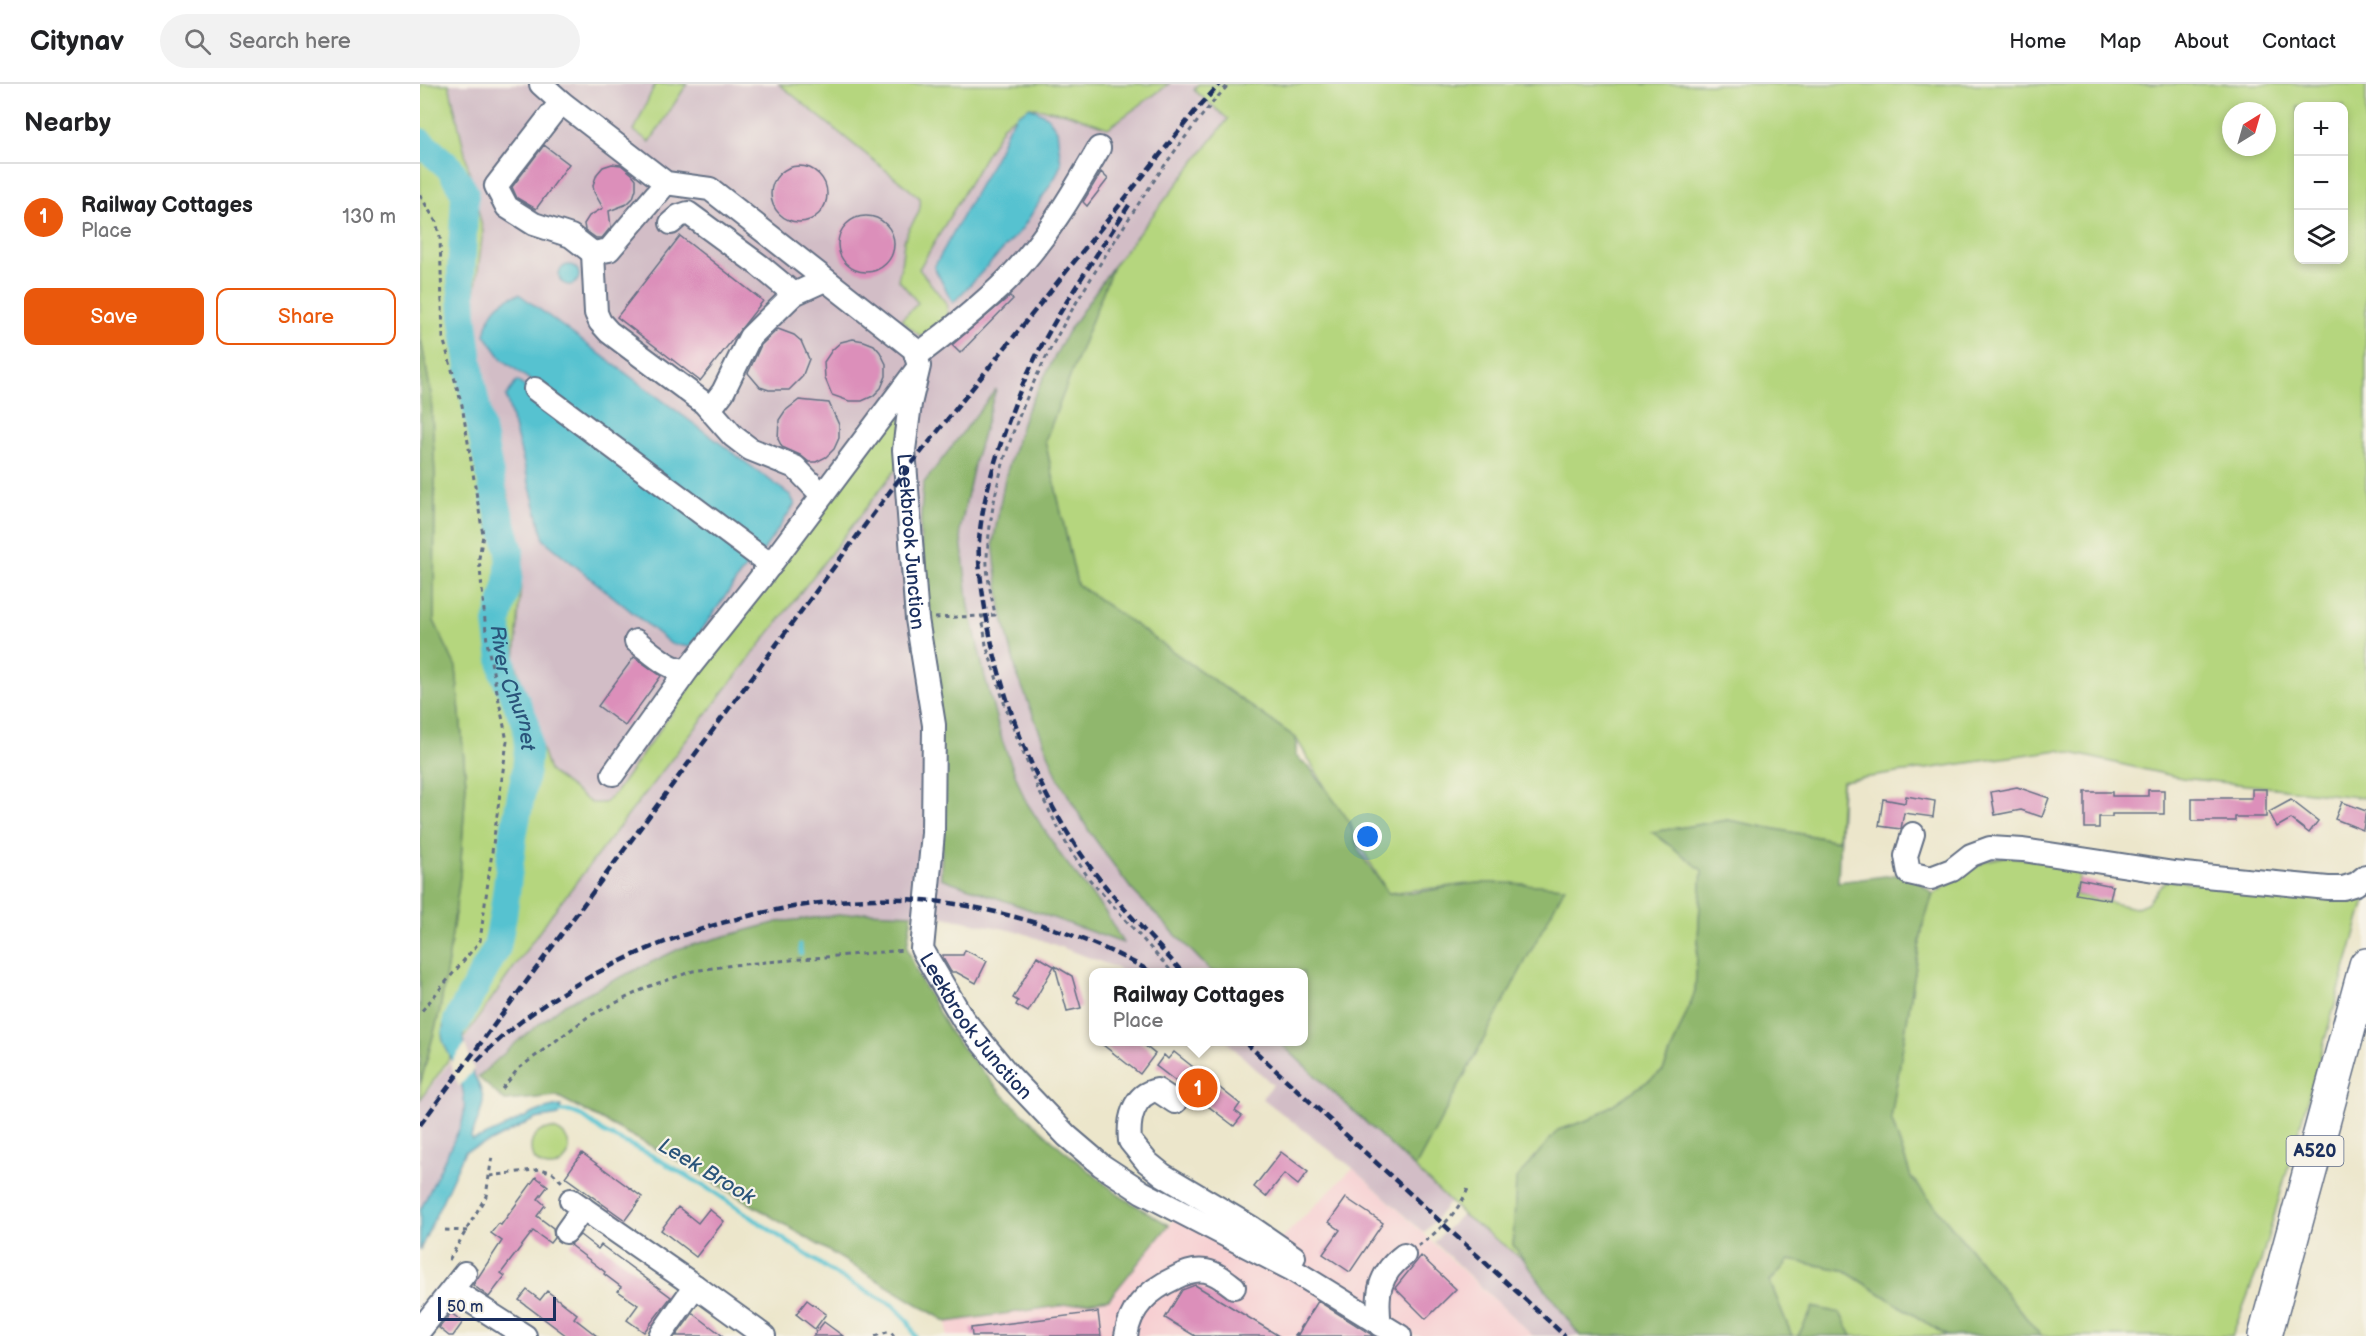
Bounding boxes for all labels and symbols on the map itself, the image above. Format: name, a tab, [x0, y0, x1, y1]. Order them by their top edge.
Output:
north arrow	[2222, 102, 2276, 156]
street label: Leekbrook Junction	[891, 453, 930, 631]
water label: River Churnet	[484, 624, 540, 752]
your location	[1353, 822, 1382, 851]
street label: Leekbrook Junction	[914, 949, 1037, 1105]
pin: 1	[1178, 1066, 1218, 1110]
water label: Leek Brook	[654, 1133, 760, 1210]
road number: A520	[2286, 1136, 2344, 1166]
scale bar	[438, 1294, 556, 1322]

